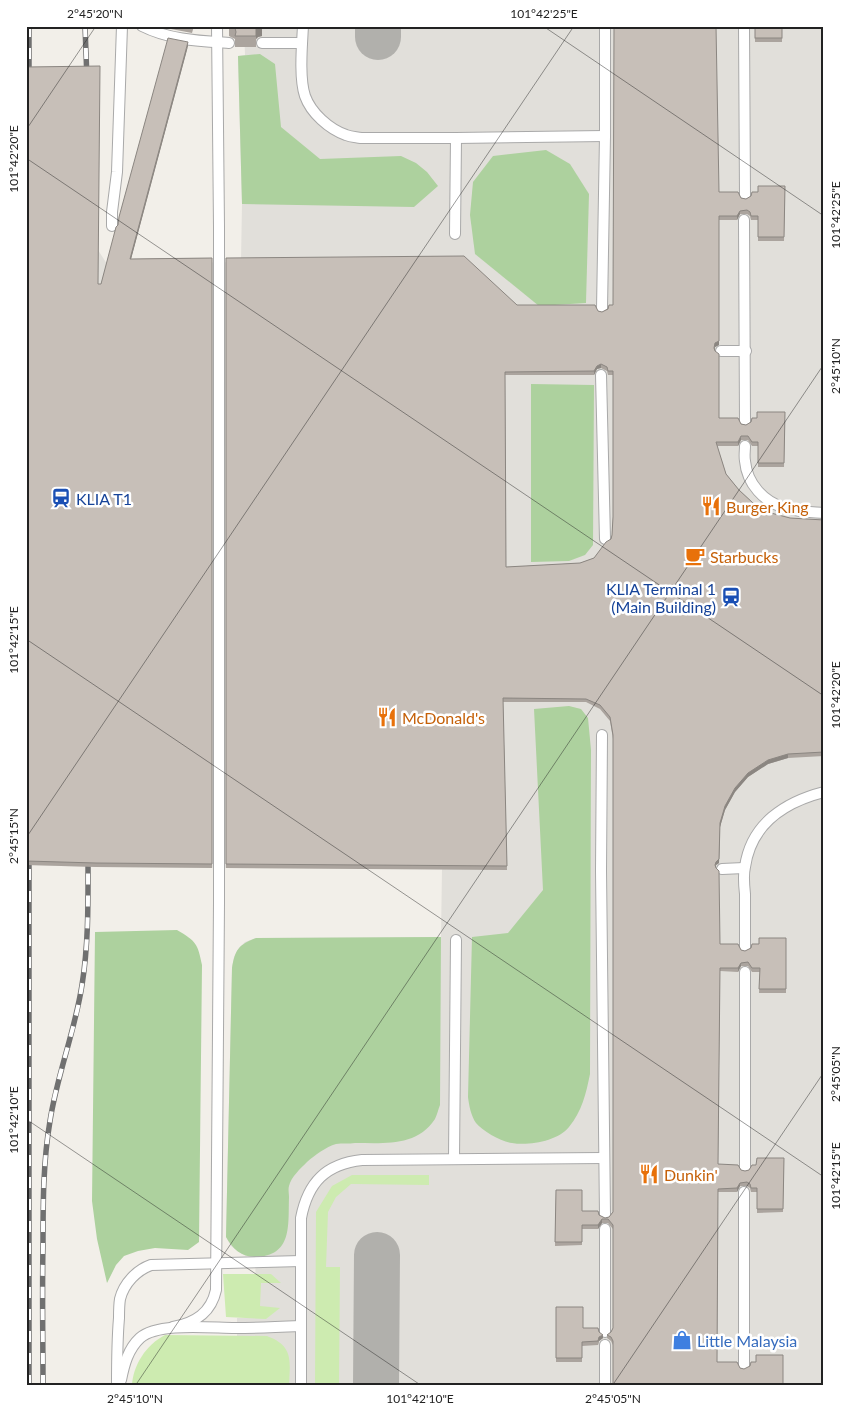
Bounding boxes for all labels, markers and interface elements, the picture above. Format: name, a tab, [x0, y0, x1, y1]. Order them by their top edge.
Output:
text: 2°45'20"N	[67, 6, 123, 21]
text: 101°42'25"E	[510, 6, 578, 21]
text: 101°42'20"E	[6, 125, 21, 193]
text: 101°42'25"E	[828, 181, 843, 249]
text: 2°45'10"N	[828, 338, 843, 394]
station icon: KLIA T1	[50, 487, 72, 509]
place label: KLIA T1	[76, 489, 132, 508]
restaurant icon: Burger King	[700, 495, 722, 517]
place label: Burger King	[726, 497, 809, 516]
cafe icon: Starbucks	[684, 545, 706, 567]
place label: Starbucks	[710, 547, 778, 566]
place label: KLIA Terminal 1 (Main Building)	[606, 579, 716, 616]
station icon: KLIA Terminal 1 (Main Building)	[720, 586, 742, 608]
text: 101°42'15"E	[6, 606, 21, 674]
text: 101°42'20"E	[828, 661, 843, 729]
restaurant icon: McDonald's	[376, 706, 398, 728]
place label: McDonald's	[402, 708, 485, 727]
text: 2°45'15"N	[6, 808, 21, 864]
text: 2°45'05"N	[828, 1046, 843, 1102]
text: 101°42'10"E	[6, 1086, 21, 1154]
text: 101°42'15"E	[828, 1142, 843, 1210]
restaurant icon: Dunkin'	[638, 1163, 660, 1185]
place label: Dunkin'	[664, 1165, 718, 1184]
shop icon: Little Malaysia	[671, 1329, 693, 1351]
place label: Little Malaysia	[697, 1331, 797, 1350]
text: 2°45'10"N	[107, 1391, 163, 1406]
text: 101°42'10"E	[386, 1391, 454, 1406]
text: 2°45'05"N	[585, 1391, 641, 1406]

